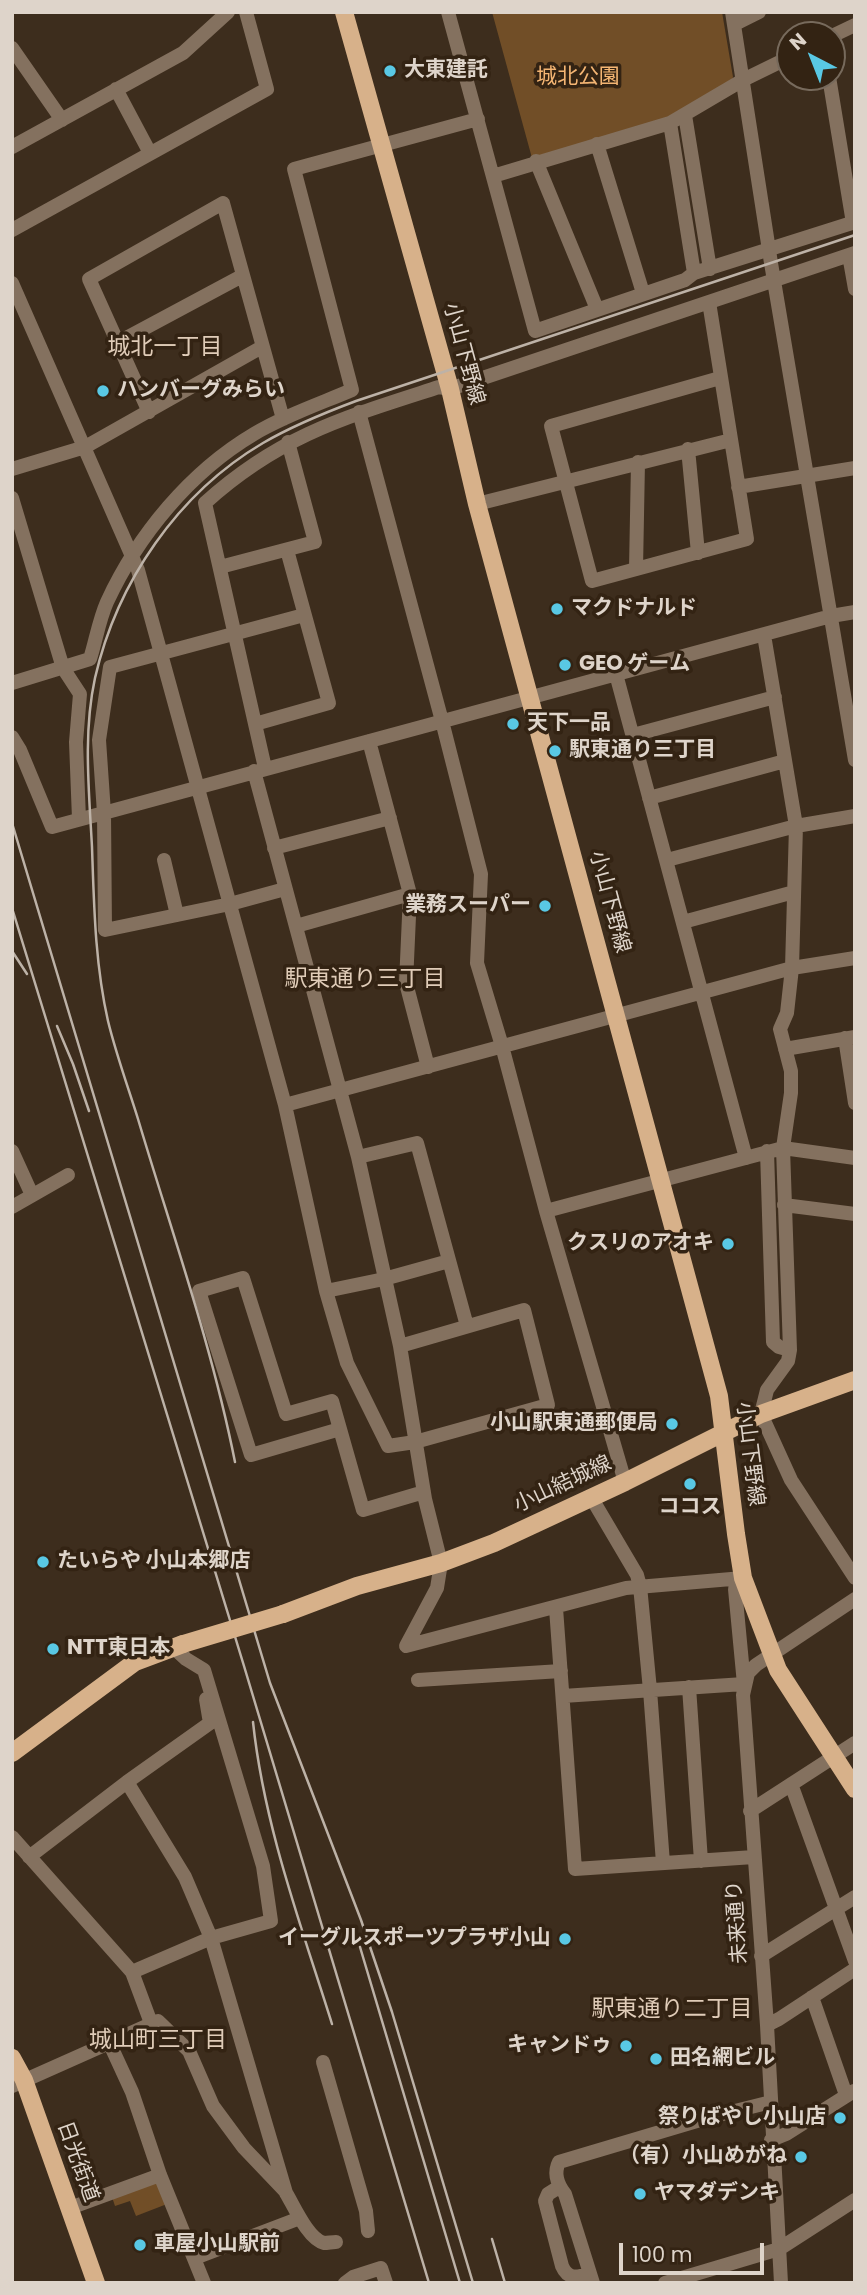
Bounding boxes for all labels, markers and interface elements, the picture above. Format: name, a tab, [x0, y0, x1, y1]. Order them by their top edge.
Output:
north arrow	[776, 21, 846, 91]
text: N	[784, 27, 812, 56]
place label: 大東建託	[404, 58, 488, 84]
marker: 大東建託	[382, 63, 398, 79]
park label: 城北公園	[536, 65, 620, 91]
street label: 小山下野線	[437, 300, 489, 408]
district label: 城北一丁目	[108, 334, 222, 362]
place label: ハンバーグみらい	[117, 378, 285, 404]
marker: ハンバーグみらい	[95, 383, 111, 399]
place label: マクドナルド	[571, 596, 697, 622]
marker: マクドナルド	[549, 601, 565, 617]
place label: GEO ゲーム	[579, 652, 690, 678]
marker: GEO ゲーム	[557, 657, 573, 673]
place label: 天下一品	[527, 711, 611, 737]
marker: 天下一品	[505, 716, 521, 732]
place label: 駅東通り三丁目	[569, 738, 716, 764]
marker: 駅東通り三丁目	[547, 743, 563, 759]
street label: 小山下野線	[583, 848, 635, 956]
place label: 業務スーパー	[405, 893, 531, 919]
marker: 業務スーパー	[537, 898, 553, 914]
district label: 駅東通り三丁目	[285, 966, 445, 994]
place label: クスリのアオキ	[567, 1231, 714, 1257]
marker: クスリのアオキ	[720, 1236, 736, 1252]
street label: 小山下野線	[730, 1400, 768, 1508]
place label: 小山駅東通郵便局	[490, 1411, 658, 1437]
marker: 小山駅東通郵便局	[664, 1416, 680, 1432]
street label: 小山結城線	[510, 1451, 616, 1519]
marker: ココス	[682, 1476, 698, 1492]
place label: ココス	[659, 1495, 721, 1521]
place label: たいらや 小山本郷店	[57, 1549, 250, 1575]
marker: たいらや 小山本郷店	[35, 1554, 51, 1570]
place label: NTT東日本	[67, 1636, 171, 1662]
marker: NTT東日本	[45, 1641, 61, 1657]
street label: 未来通り	[723, 1879, 753, 1965]
place label: イーグルスポーツプラザ小山	[278, 1926, 551, 1952]
marker: イーグルスポーツプラザ小山	[557, 1931, 573, 1947]
district label: 駅東通り二丁目	[592, 1996, 752, 2024]
district label: 城山町三丁目	[89, 2027, 227, 2055]
place label: キャンドゥ	[507, 2033, 612, 2059]
marker: キャンドゥ	[618, 2038, 634, 2054]
place label: 田名網ビル	[670, 2046, 775, 2072]
marker: 田名網ビル	[648, 2051, 664, 2067]
place label: 祭りばやし小山店	[658, 2105, 826, 2131]
marker: 祭りばやし小山店	[832, 2110, 848, 2126]
street label: 日光街道	[51, 2118, 103, 2206]
place label: （有）小山めがね	[619, 2144, 787, 2170]
marker: （有）小山めがね	[793, 2149, 809, 2165]
place label: ヤマダデンキ	[654, 2181, 780, 2207]
marker: ヤマダデンキ	[632, 2186, 648, 2202]
scale bar	[622, 2228, 767, 2272]
place label: 車屋小山駅前	[154, 2232, 280, 2258]
marker: 車屋小山駅前	[132, 2237, 148, 2253]
text: 100 m	[632, 2240, 692, 2269]

